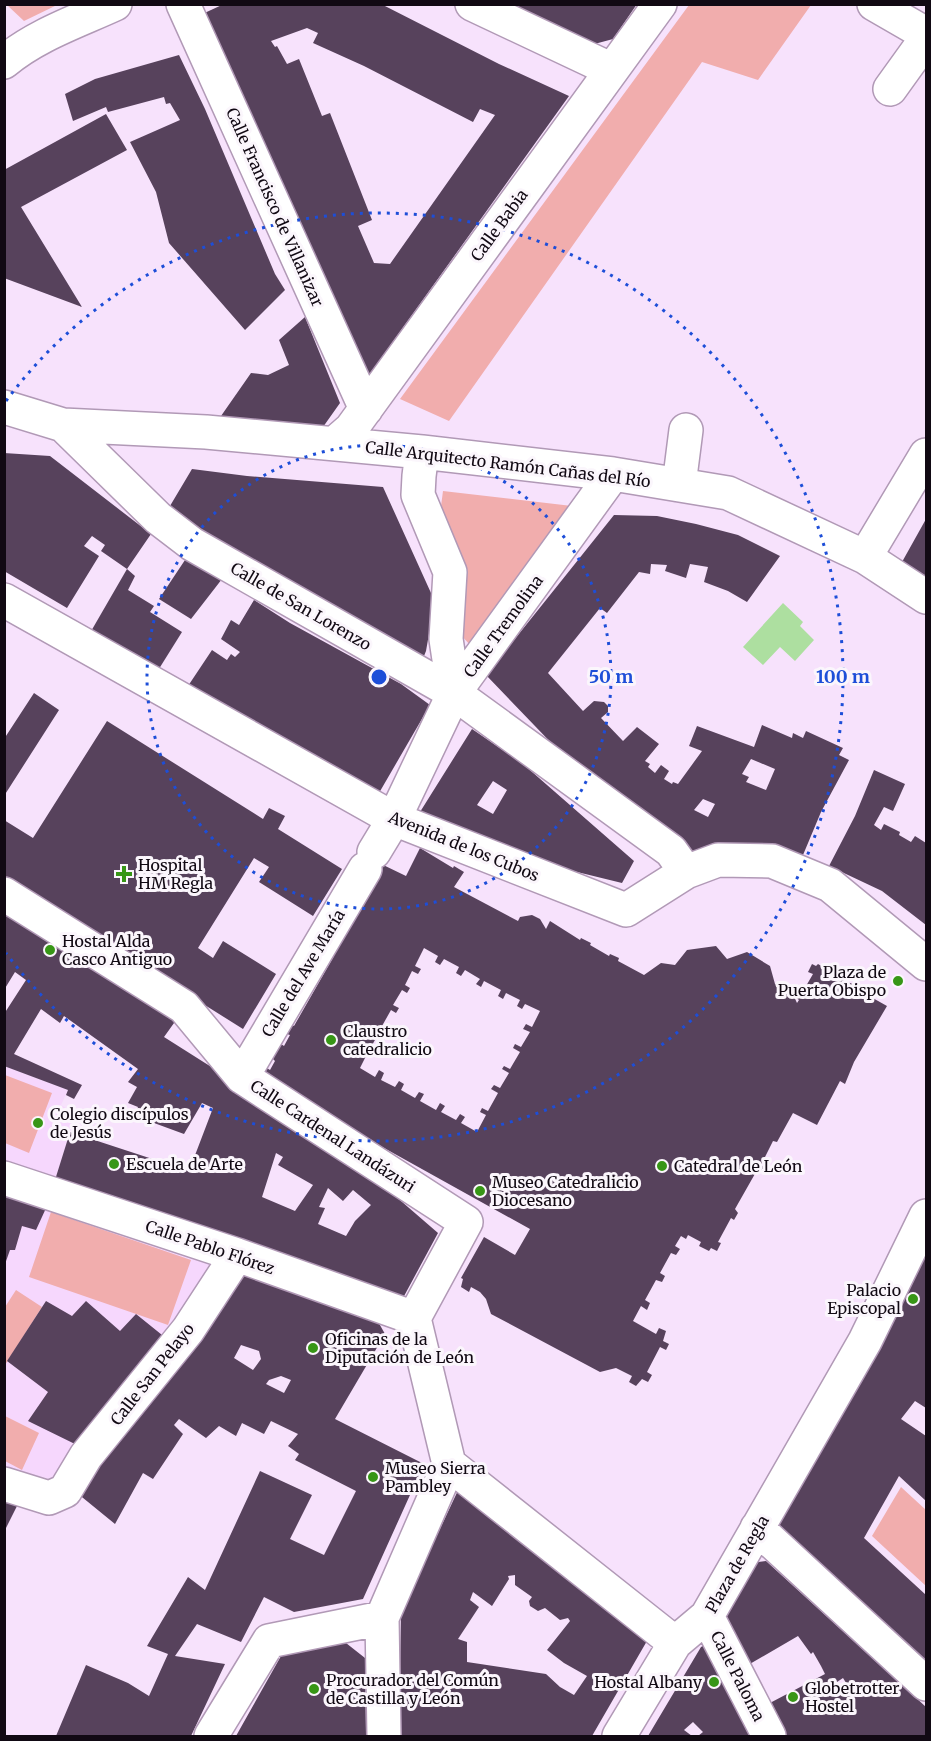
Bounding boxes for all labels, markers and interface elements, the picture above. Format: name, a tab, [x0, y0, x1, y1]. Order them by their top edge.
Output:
street label: Calle Francisco de Villanizar	[222, 104, 328, 310]
street label: Calle Babia	[466, 185, 532, 265]
street label: Calle Arquitecto Ramón Cañas del Río	[364, 437, 652, 491]
street label: Calle de San Lorenzo	[227, 558, 375, 654]
street label: Calle Tremolina	[459, 570, 547, 681]
text: 50 m	[589, 665, 633, 688]
text: 100 m	[816, 665, 870, 688]
centre of rings	[369, 667, 389, 687]
street label: Avenida de los Cubos	[385, 806, 542, 885]
place label: Hospital HM Regla	[138, 855, 214, 893]
marker: Hospital HM Regla	[115, 865, 133, 883]
street label: Calle del Ave María	[257, 905, 349, 1040]
place label: Hostal Alda Casco Antiguo	[62, 931, 172, 969]
marker: Hostal Alda Casco Antiguo	[43, 943, 57, 957]
place label: Plaza de Puerta Obispo	[778, 962, 886, 1000]
marker: Plaza de Puerta Obispo	[891, 974, 905, 988]
place label: Claustro catedralicio	[343, 1021, 432, 1059]
marker: Claustro catedralicio	[324, 1033, 338, 1047]
street label: Calle Cardenal Landázuri	[247, 1075, 419, 1197]
place label: Colegio discípulos de Jesús	[50, 1104, 189, 1142]
marker: Colegio discípulos de Jesús	[31, 1116, 45, 1130]
place label: Escuela de Arte	[126, 1154, 243, 1174]
place label: Catedral de León	[674, 1156, 803, 1176]
marker: Escuela de Arte	[107, 1157, 121, 1171]
marker: Catedral de León	[655, 1159, 669, 1173]
place label: Museo Catedralicio Diocesano	[492, 1172, 638, 1210]
marker: Museo Catedralicio Diocesano	[473, 1184, 487, 1198]
street label: Calle Pablo Flórez	[143, 1216, 277, 1279]
place label: Palacio Episcopal	[827, 1280, 901, 1318]
marker: Palacio Episcopal	[906, 1292, 920, 1306]
street label: Calle San Pelayo	[106, 1319, 198, 1429]
place label: Oficinas de la Diputación de León	[325, 1329, 474, 1367]
marker: Oficinas de la Diputación de León	[306, 1341, 320, 1355]
place label: Museo Sierra Pambley	[385, 1458, 486, 1496]
marker: Museo Sierra Pambley	[366, 1470, 380, 1484]
street label: Plaza de Regla	[701, 1511, 773, 1616]
street label: Calle Paloma	[707, 1627, 770, 1725]
place label: Procurador del Común de Castilla y León	[326, 1670, 499, 1708]
place label: Hostal Albany	[594, 1672, 703, 1692]
marker: Hostal Albany	[707, 1675, 721, 1689]
place label: Globetrotter Hostel	[805, 1678, 899, 1716]
marker: Procurador del Común de Castilla y León	[307, 1682, 321, 1696]
marker: Globetrotter Hostel	[786, 1690, 800, 1704]

